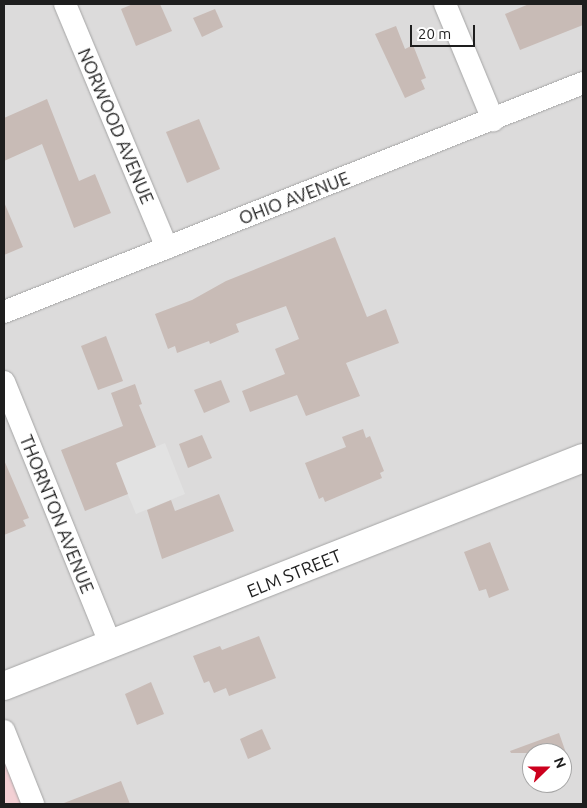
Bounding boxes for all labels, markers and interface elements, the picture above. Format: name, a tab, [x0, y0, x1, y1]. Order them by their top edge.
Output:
scale bar	[412, 15, 477, 47]
text: 20 m	[418, 25, 451, 42]
street label: NORWOOD AVENUE	[73, 45, 159, 207]
street label: OHIO AVENUE	[236, 167, 352, 229]
street label: THORNTON AVENUE	[15, 432, 99, 596]
street label: ELM STREET	[244, 544, 344, 602]
north arrow	[522, 743, 572, 793]
text: N	[551, 755, 569, 771]

